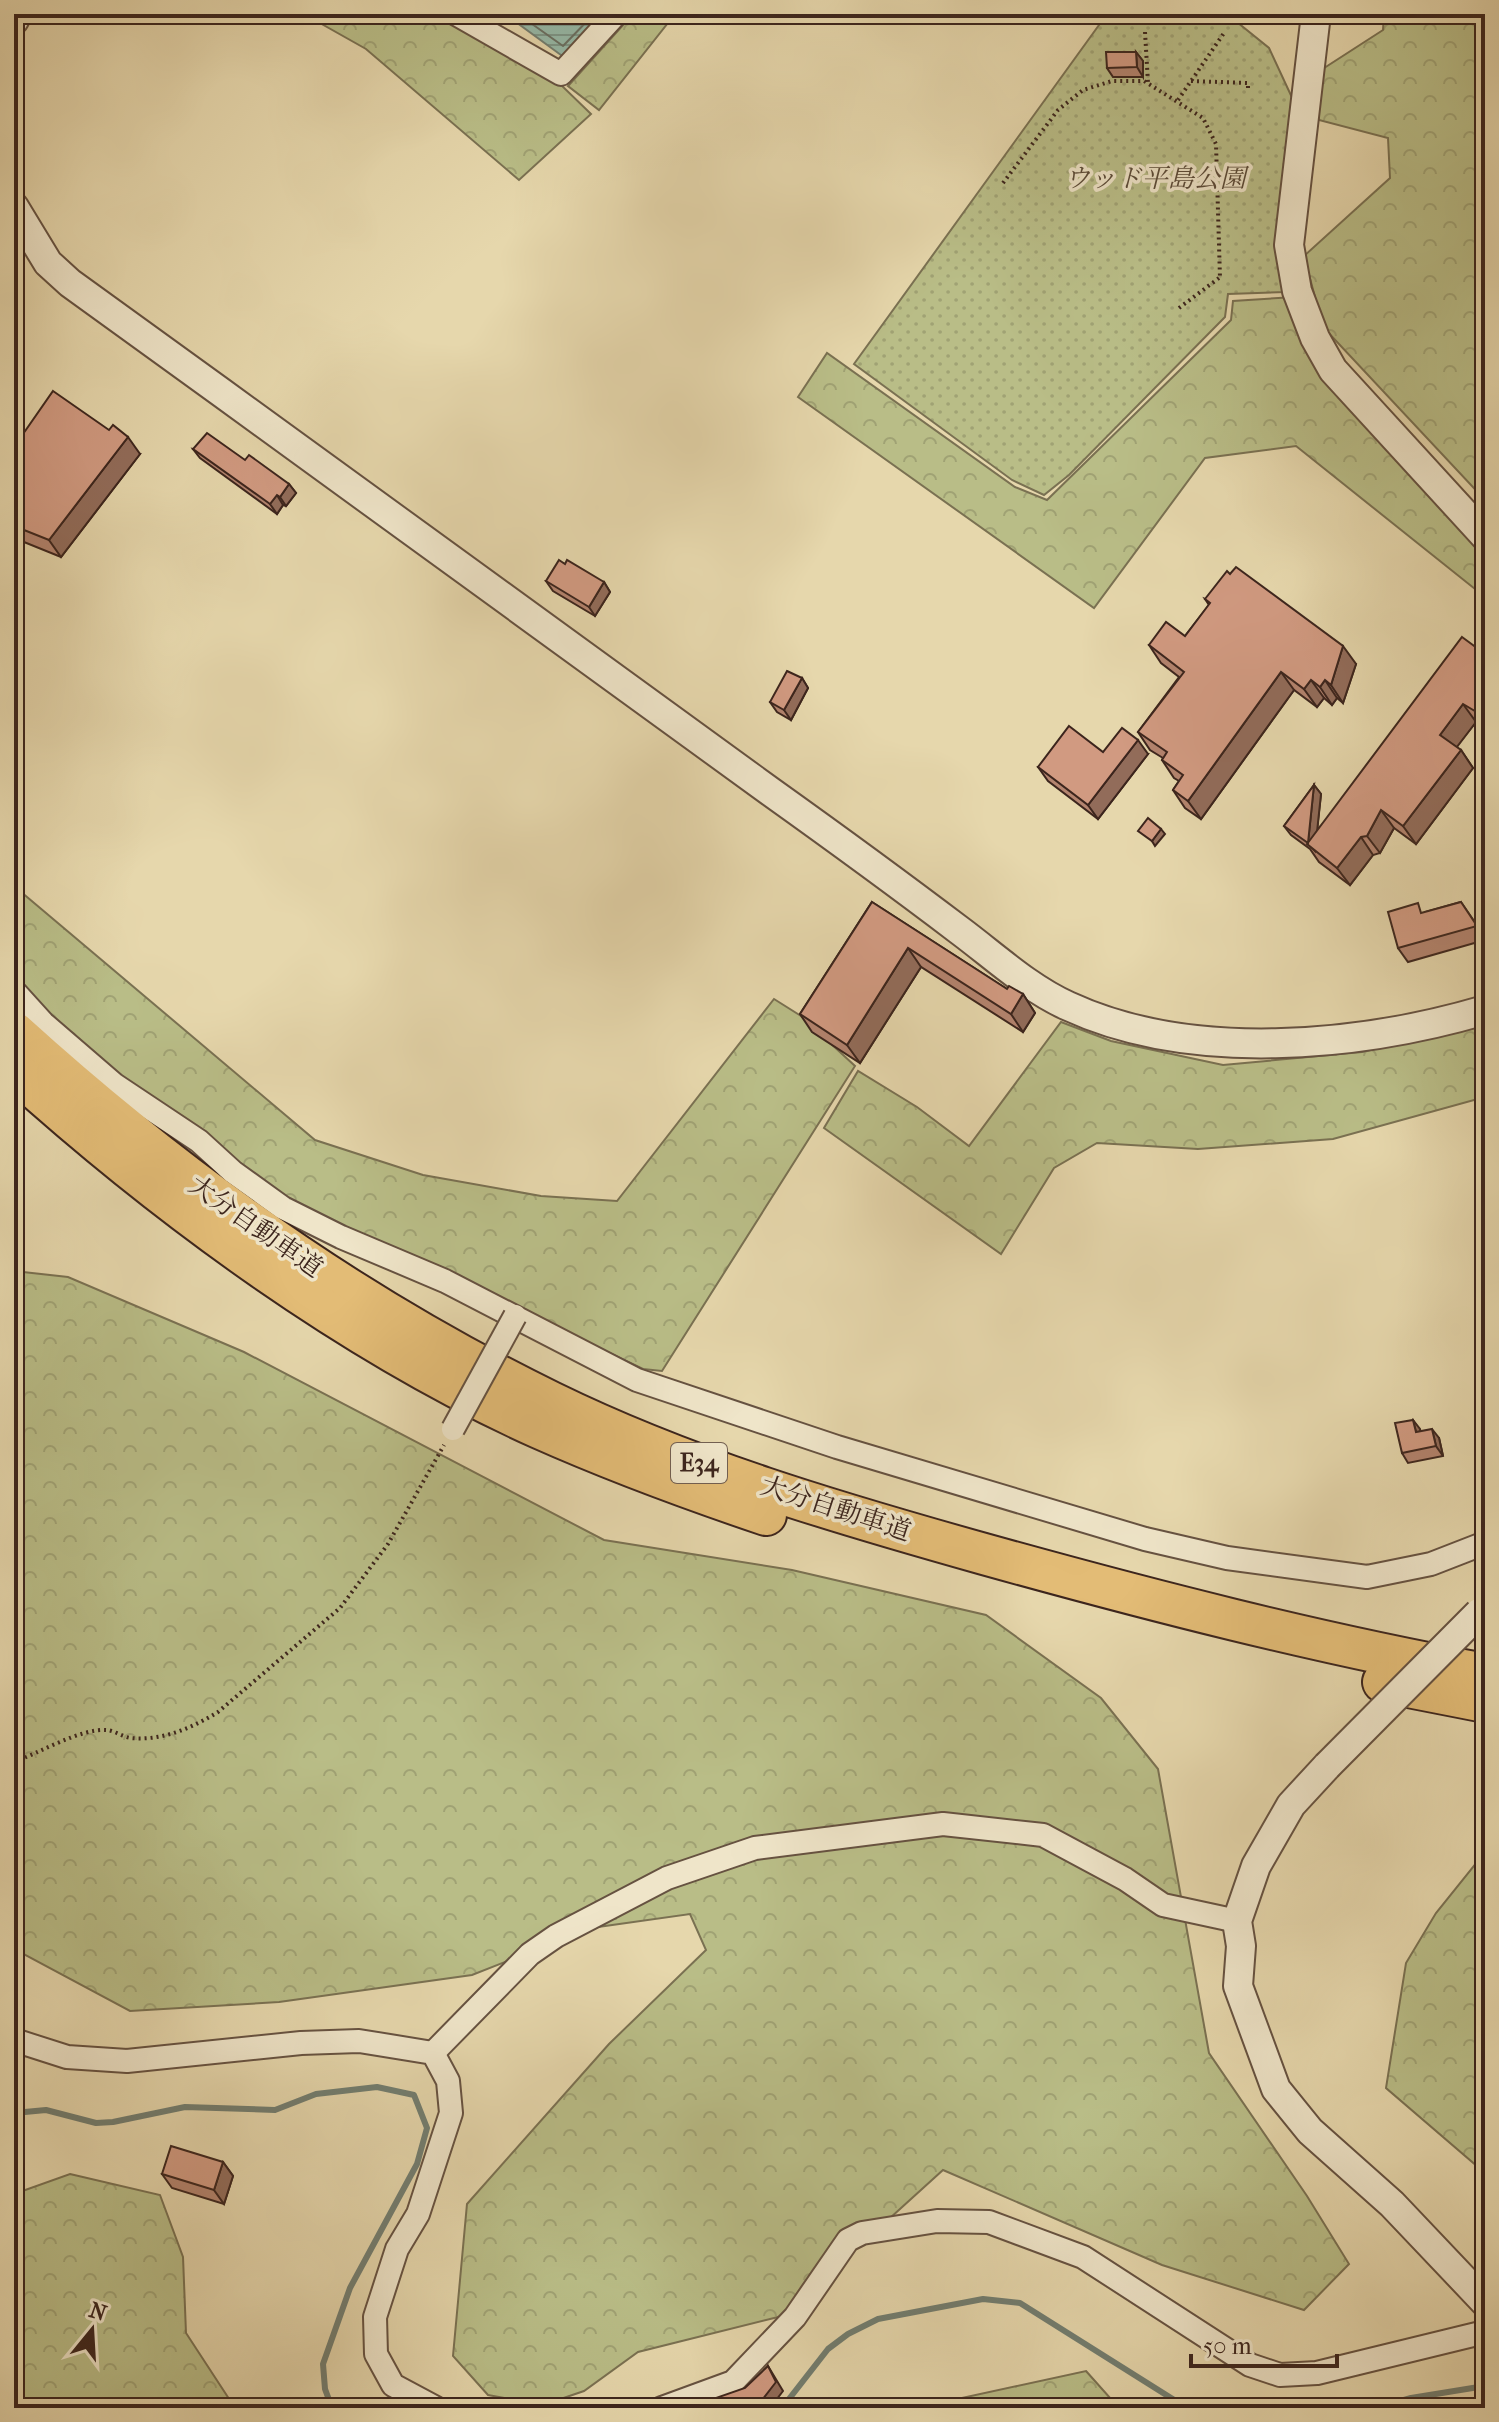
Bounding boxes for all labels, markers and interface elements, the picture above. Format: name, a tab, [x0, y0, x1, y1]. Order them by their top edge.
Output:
park label: ウッド平島公園	[1064, 163, 1250, 194]
street label: 大分自動車道	[183, 1169, 329, 1284]
road number: E34	[671, 1443, 727, 1483]
street label: 大分自動車道	[757, 1470, 915, 1547]
north arrow	[52, 2290, 132, 2370]
text: N	[86, 2297, 110, 2327]
scale bar	[1191, 2318, 1337, 2368]
text: 50 m	[1203, 2332, 1252, 2360]

